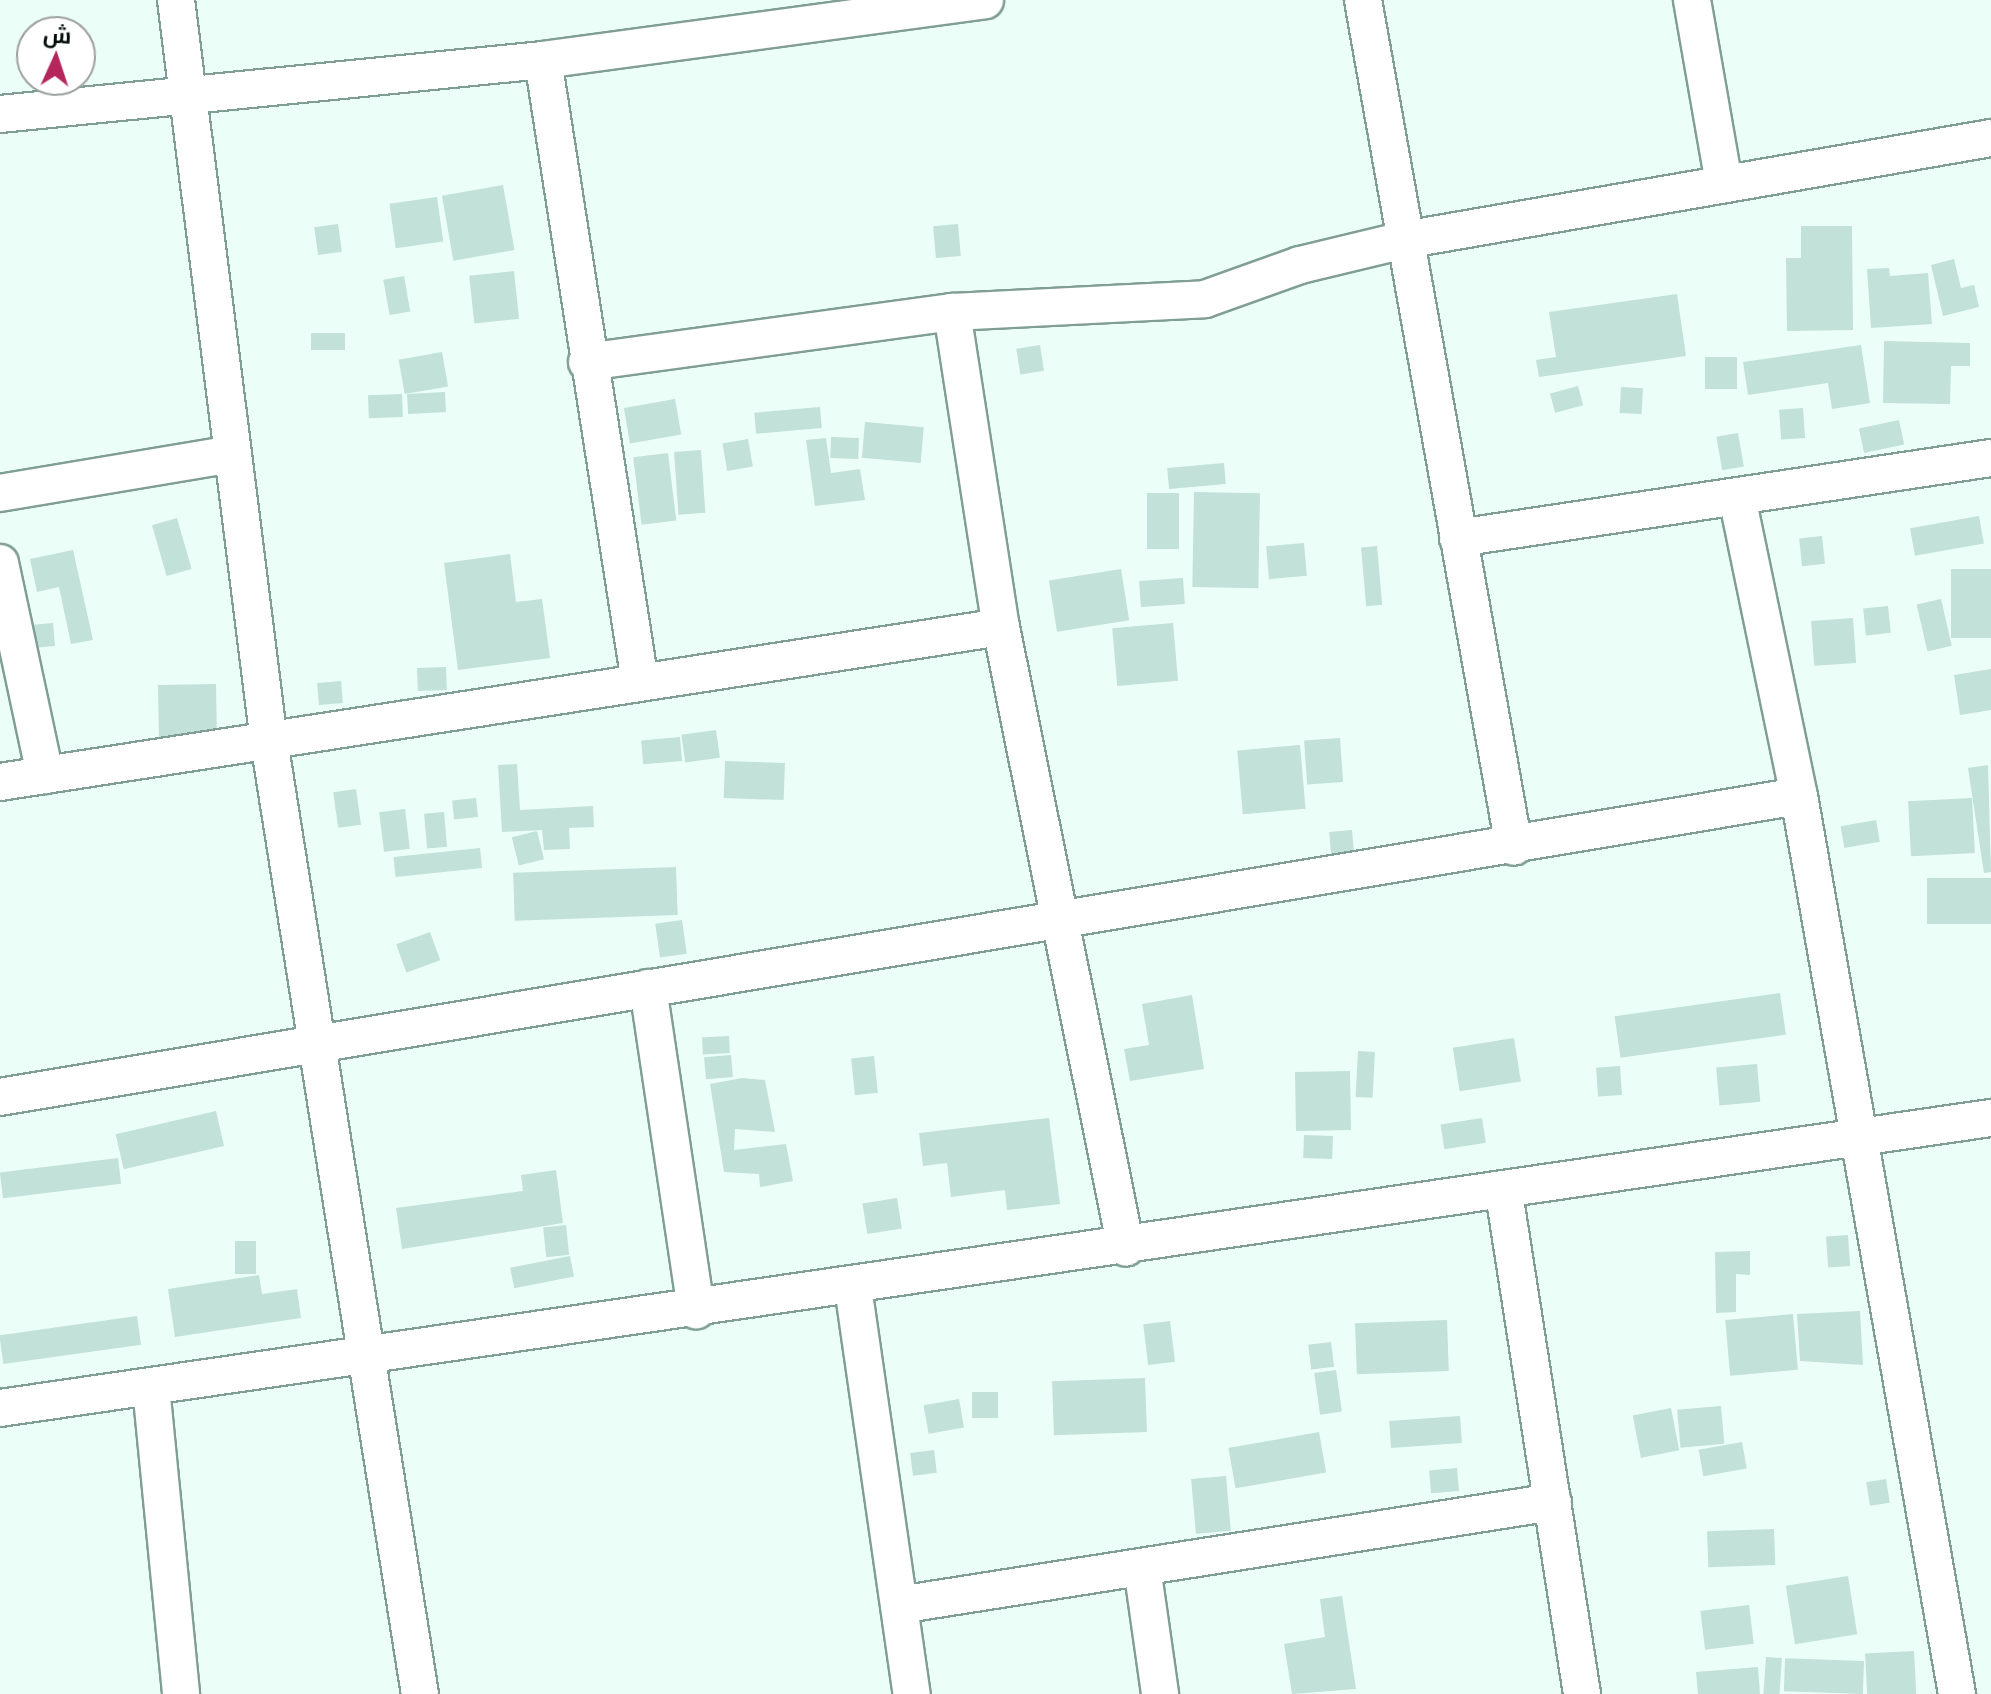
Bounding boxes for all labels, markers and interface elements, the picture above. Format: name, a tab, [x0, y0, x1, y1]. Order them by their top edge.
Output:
north arrow	[16, 16, 96, 96]
text: ش	[42, 18, 72, 50]

